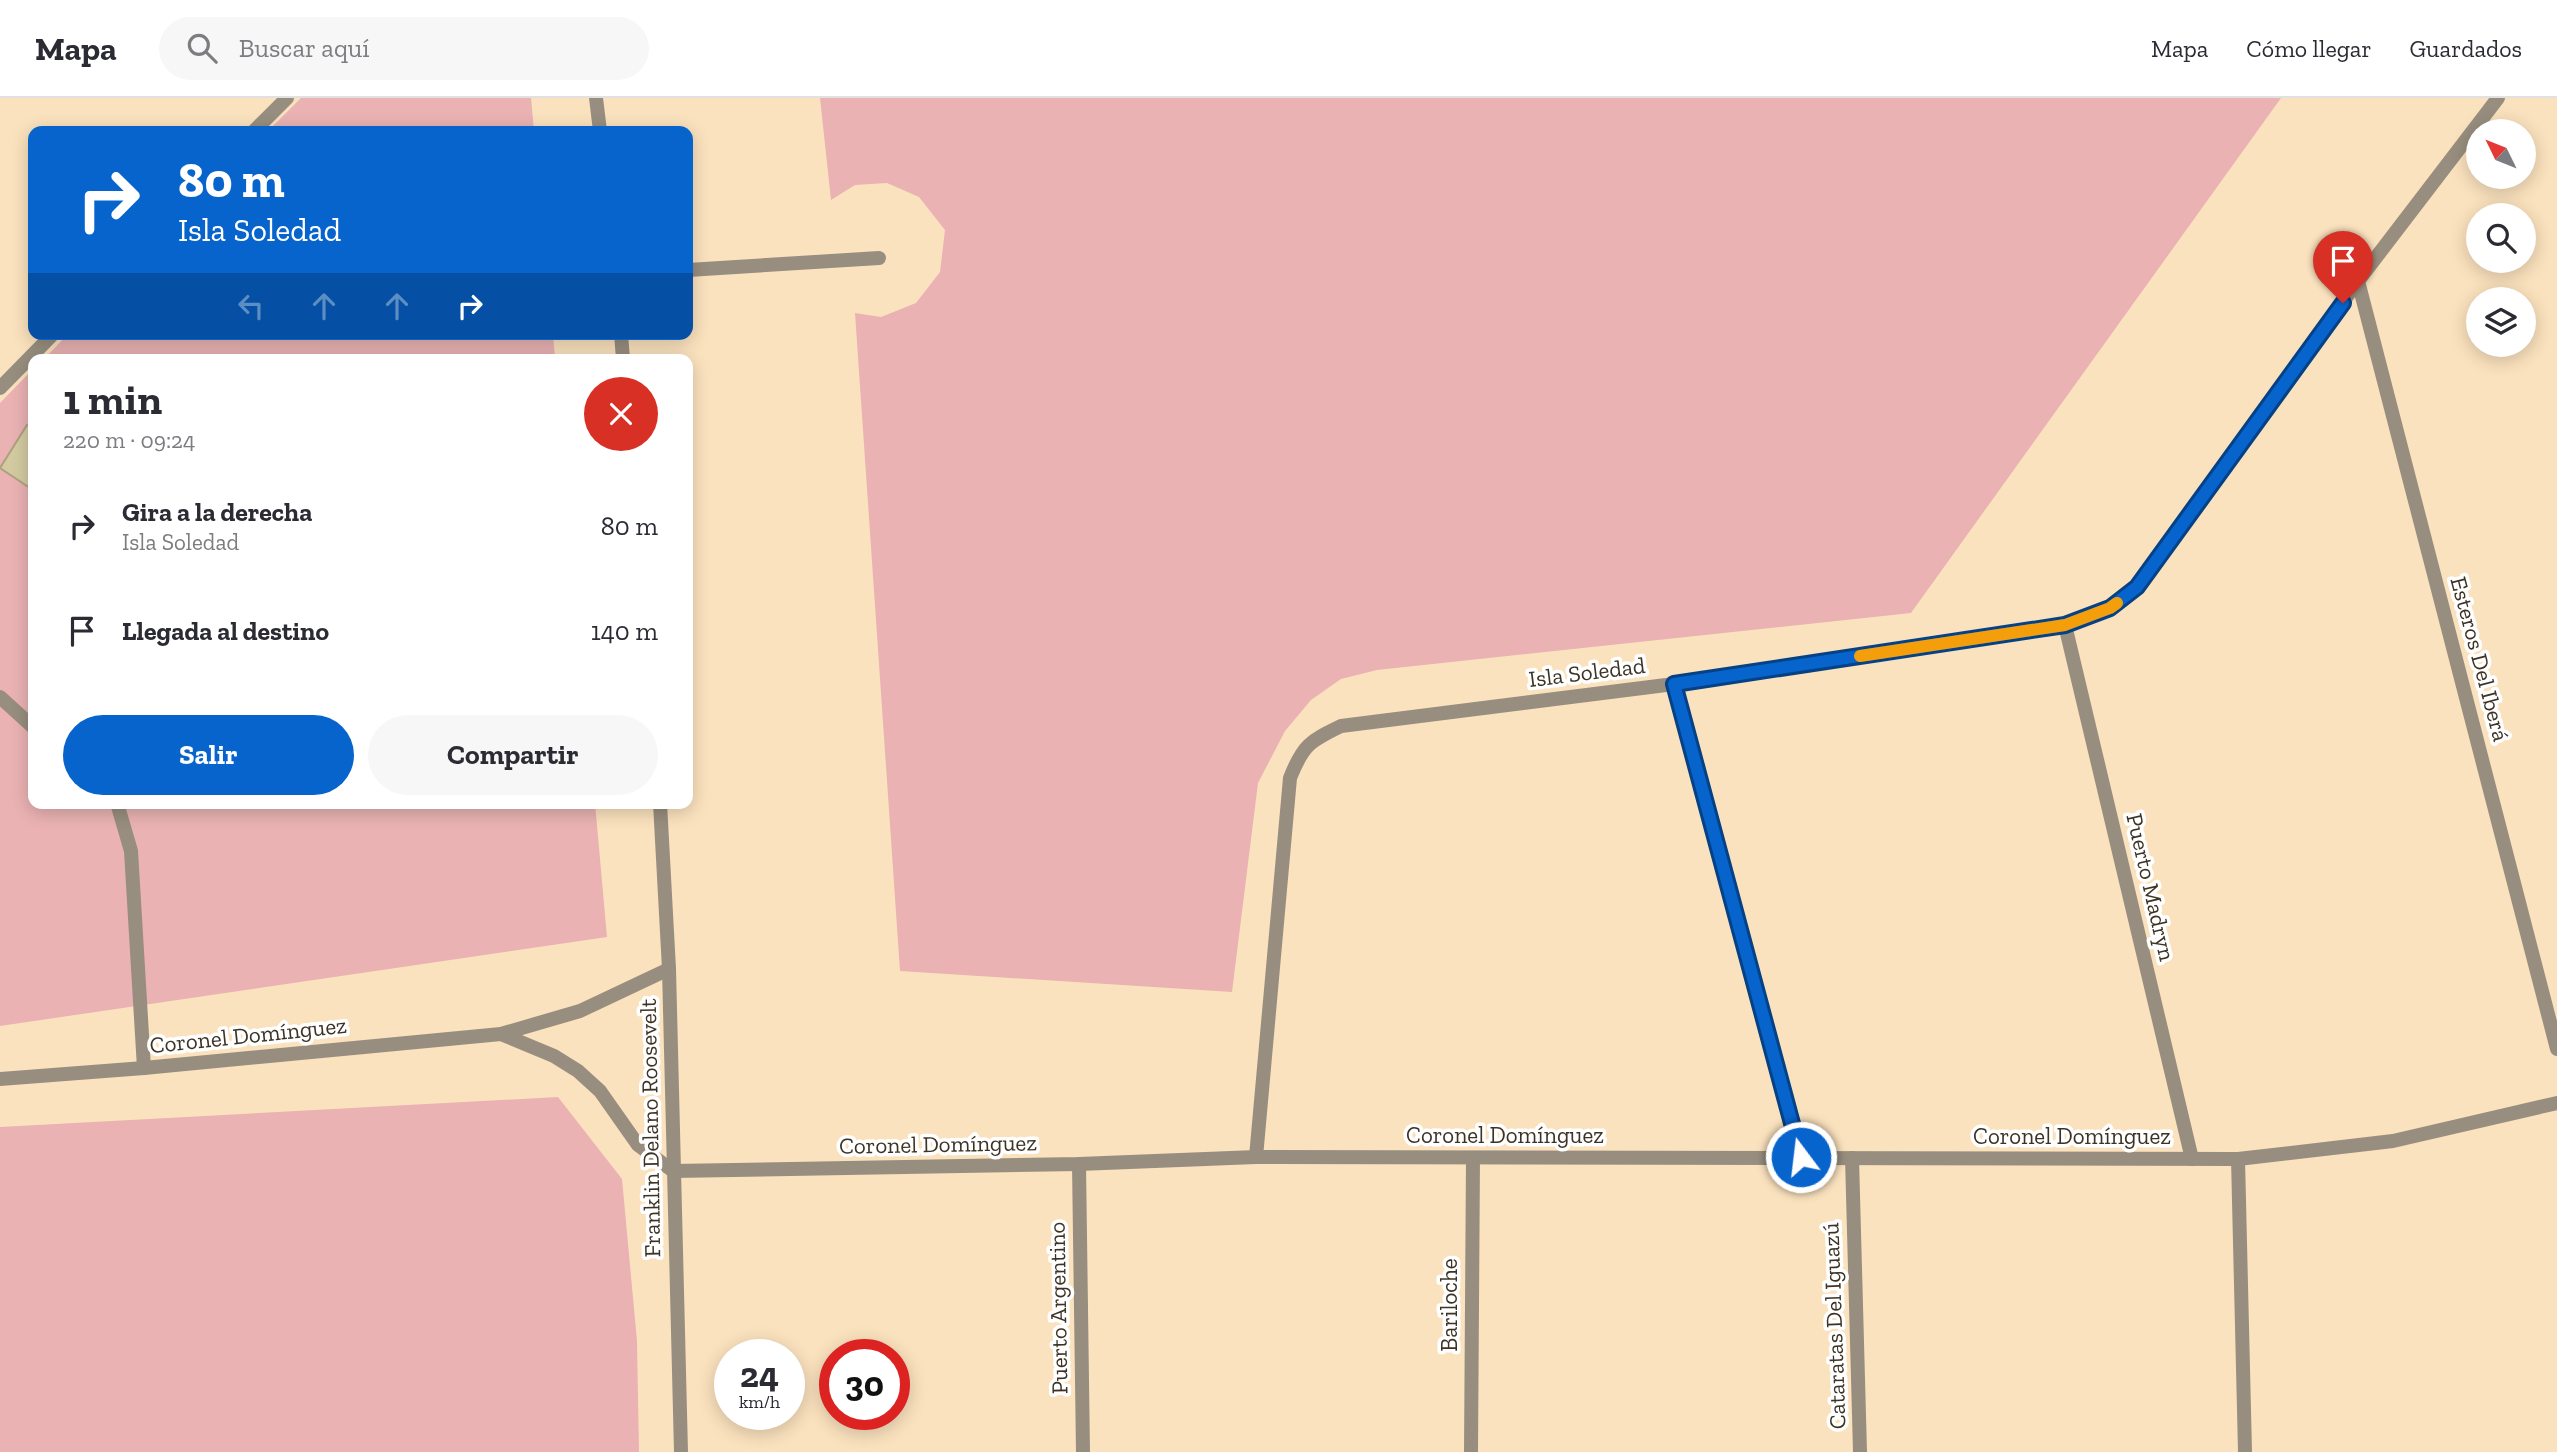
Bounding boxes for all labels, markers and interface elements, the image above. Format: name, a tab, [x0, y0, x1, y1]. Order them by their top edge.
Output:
search box	[159, 17, 649, 80]
text: Mapa	[35, 29, 117, 68]
icon: search	[183, 29, 221, 67]
text: Buscar aquí	[239, 32, 370, 64]
text: Mapa	[2151, 34, 2208, 63]
text: Cómo llegar	[2246, 34, 2372, 63]
text: Guardados	[2410, 34, 2522, 63]
north arrow	[2466, 119, 2536, 189]
map controls	[2466, 119, 2536, 357]
text: 80 m	[178, 151, 285, 210]
icon: right	[63, 154, 154, 245]
button: search	[2466, 203, 2536, 273]
text: Isla Soledad	[178, 211, 341, 249]
pin	[2313, 231, 2373, 303]
icon: arrive	[2324, 242, 2362, 280]
icon: left	[232, 287, 270, 325]
icon: ahead	[305, 287, 343, 325]
icon: ahead	[378, 287, 416, 325]
icon: right	[451, 287, 489, 325]
button: layers	[2466, 287, 2536, 357]
text: 1 min	[63, 374, 162, 425]
button: close	[584, 377, 658, 451]
text: 220 m · 09:24	[63, 426, 195, 454]
text: Gira a la derecha	[122, 496, 312, 528]
icon: right	[63, 507, 101, 545]
text: 80 m	[601, 510, 658, 542]
text: Isla Soledad	[122, 528, 239, 556]
street label: Esteros Del Iberá	[2445, 574, 2515, 744]
icon: arrive	[63, 612, 101, 650]
text: Llegada al destino	[122, 615, 329, 647]
text: 140 m	[591, 615, 658, 647]
street label: Isla Soledad	[1527, 651, 1647, 693]
button: Salir	[63, 715, 354, 795]
button: Compartir	[368, 715, 658, 795]
street label: Puerto Madryn	[2120, 811, 2182, 963]
street label: Franklin Delano Roosevelt	[634, 998, 666, 1258]
street label: Coronel Domínguez	[148, 1011, 348, 1059]
position arrow	[1764, 1120, 1838, 1194]
street label: Coronel Domínguez	[1406, 1121, 1604, 1149]
street label: Coronel Domínguez	[1973, 1122, 2171, 1150]
street label: Coronel Domínguez	[839, 1128, 1038, 1160]
street label: Puerto Argentino	[1042, 1221, 1074, 1395]
street label: Cataratas Del Iguazú	[1816, 1222, 1852, 1430]
street label: Bariloche	[1435, 1258, 1463, 1352]
speed limit sign: 30	[819, 1339, 910, 1430]
text: 24	[740, 1354, 779, 1396]
text: km/h	[739, 1391, 780, 1413]

